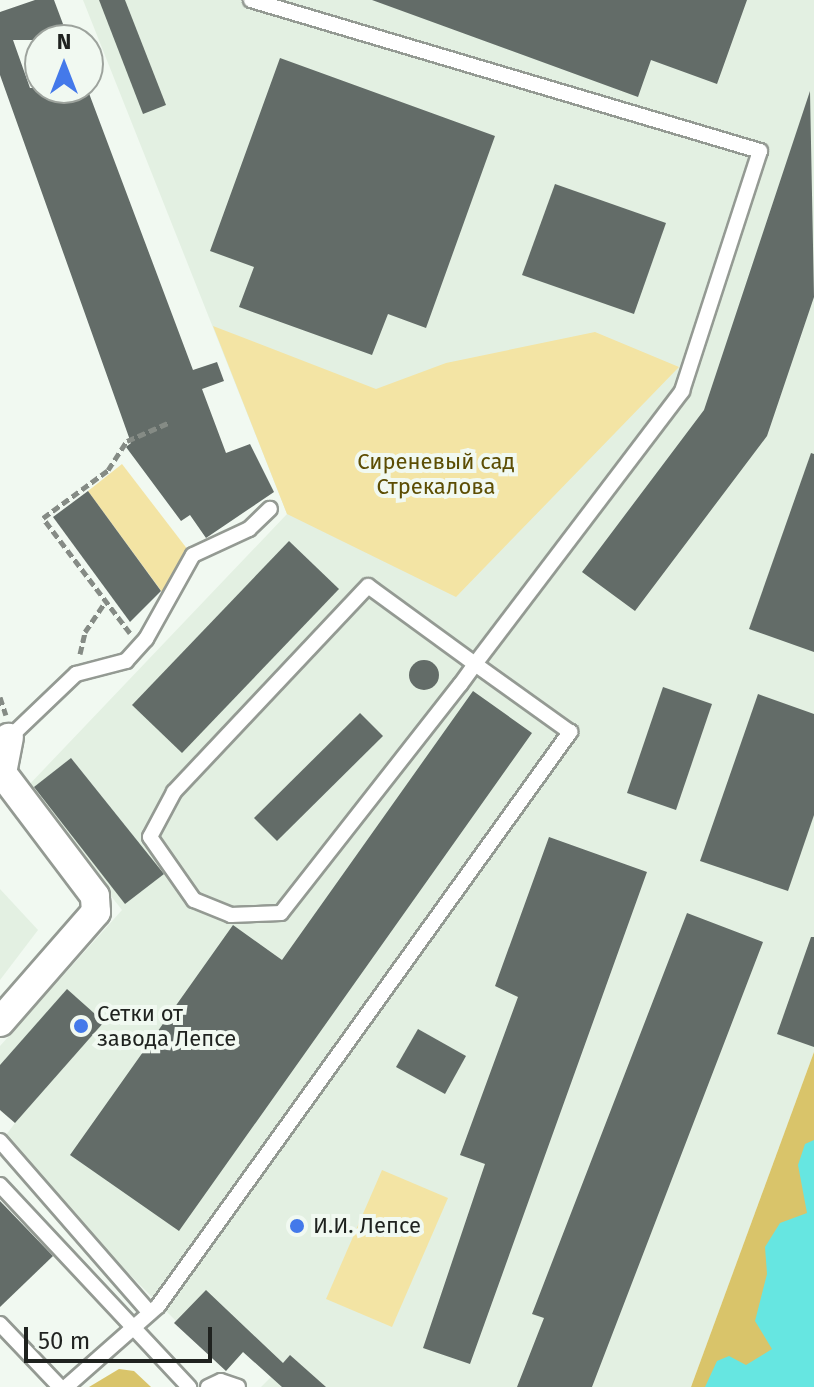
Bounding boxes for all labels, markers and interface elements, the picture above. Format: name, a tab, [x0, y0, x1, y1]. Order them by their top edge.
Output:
north arrow	[24, 24, 104, 104]
text: N	[57, 28, 71, 55]
park label: Сиреневый сад Стрекалова	[357, 448, 515, 500]
place label: Сетки от завода Лепсе	[97, 1000, 236, 1052]
marker: Сетки от завода Лепсе	[72, 1017, 90, 1035]
place label: И.И. Лепсе	[313, 1213, 421, 1239]
marker: И.И. Лепсе	[288, 1217, 306, 1235]
scale bar	[28, 1311, 216, 1361]
text: 50 m	[38, 1327, 90, 1355]

